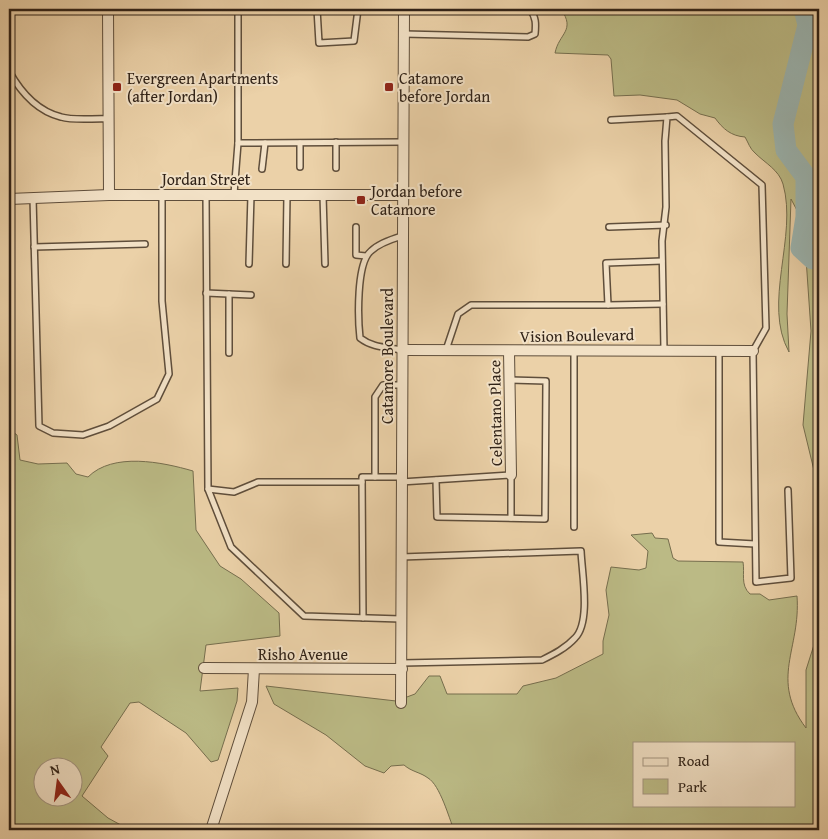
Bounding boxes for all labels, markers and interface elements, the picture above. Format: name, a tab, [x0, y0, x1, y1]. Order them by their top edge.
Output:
place label: Evergreen Apartments (after Jordan)	[127, 66, 278, 108]
place label: Catamore before Jordan	[399, 66, 490, 108]
marker: Evergreen Apartments (after Jordan)	[111, 81, 123, 93]
marker: Catamore before Jordan	[383, 81, 395, 93]
street label: Jordan Street	[160, 167, 251, 191]
place label: Jordan before Catamore	[369, 179, 462, 221]
marker: Jordan before Catamore	[355, 194, 367, 206]
street label: Catamore Boulevard	[375, 287, 399, 424]
street label: Vision Boulevard	[520, 322, 635, 348]
street label: Celentano Place	[482, 360, 508, 466]
street label: Risho Avenue	[258, 642, 348, 666]
legend	[633, 742, 796, 806]
text: Road	[678, 750, 709, 771]
north arrow	[32, 756, 82, 806]
text: N	[48, 758, 62, 780]
text: Park	[678, 776, 707, 797]

